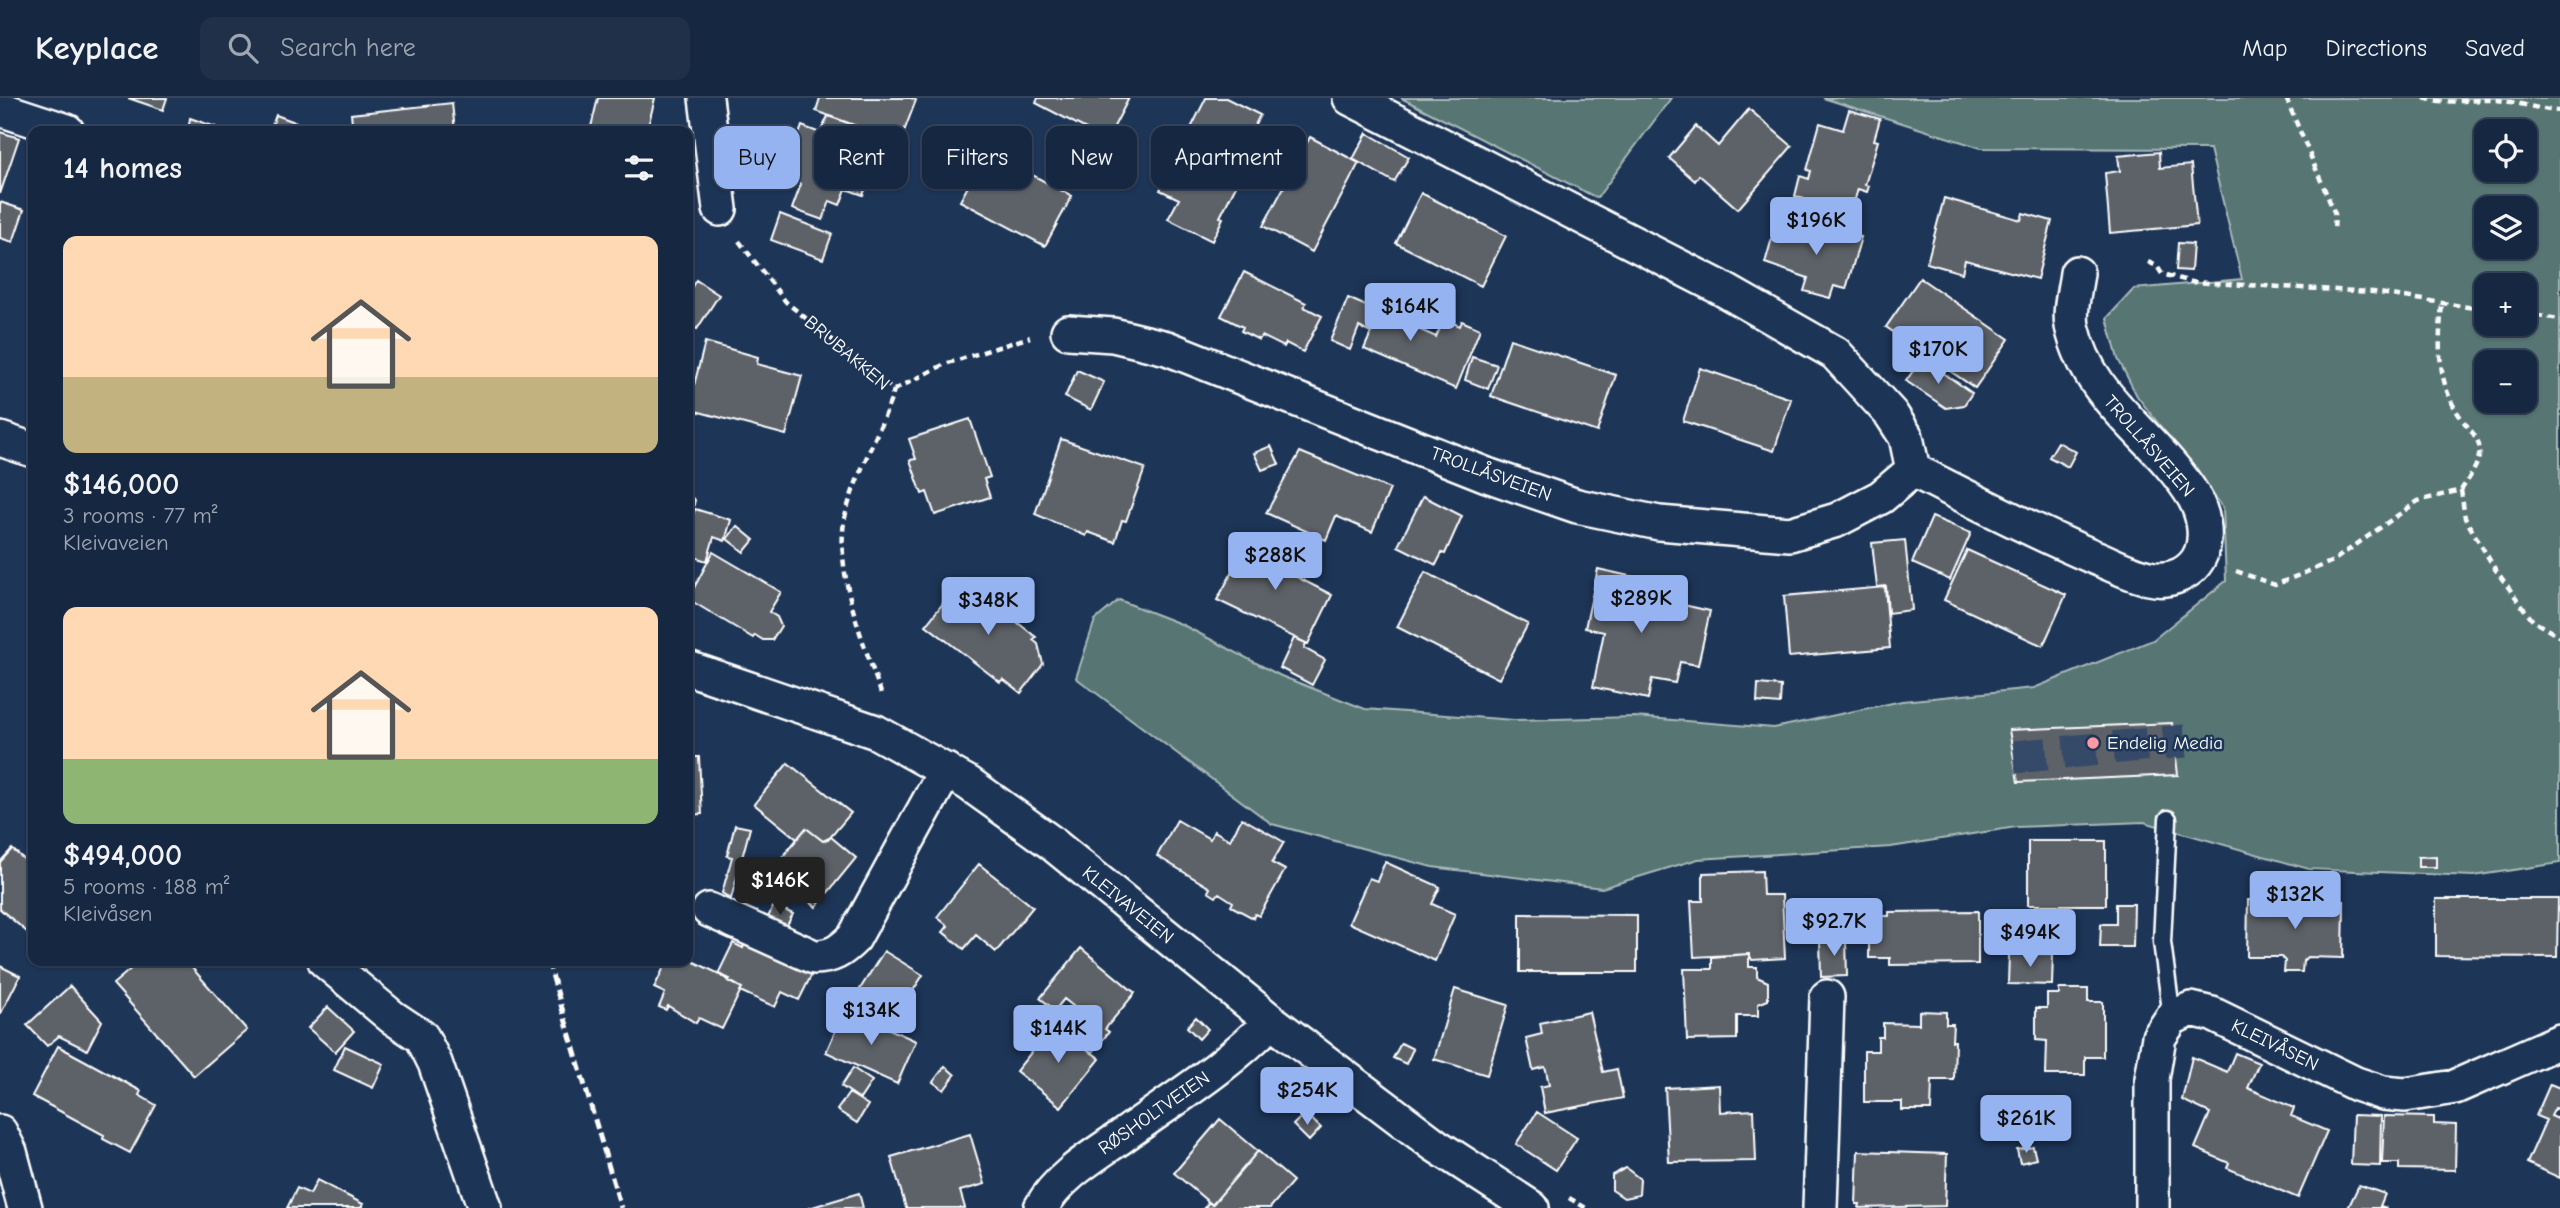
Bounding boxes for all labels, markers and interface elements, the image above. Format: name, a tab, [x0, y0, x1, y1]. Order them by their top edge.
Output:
search box	[200, 17, 690, 80]
text: Keyplace	[35, 29, 158, 67]
icon: search	[224, 29, 262, 67]
text: Search here	[280, 33, 416, 63]
text: Map	[2242, 34, 2288, 62]
text: Directions	[2326, 34, 2427, 62]
text: Saved	[2465, 34, 2525, 62]
map controls	[2474, 119, 2537, 413]
button: locate	[2474, 119, 2537, 182]
chip: Buy	[714, 126, 800, 189]
chip: Rent	[814, 126, 908, 189]
chip: Filters	[922, 126, 1032, 189]
chip: New	[1046, 126, 1137, 189]
chip: Apartment	[1151, 126, 1306, 189]
icon: filters	[620, 149, 658, 187]
text: 14 homes	[63, 151, 182, 186]
button: layers	[2474, 196, 2537, 259]
pin: $196K	[1767, 198, 1865, 257]
text: $196K	[1786, 206, 1846, 233]
button: +	[2474, 273, 2537, 336]
icon: home	[298, 281, 424, 407]
pin: $164K	[1361, 284, 1459, 343]
text: $164K	[1381, 292, 1439, 319]
street label: BRUBAKKEN	[800, 311, 894, 395]
pin: $170K	[1889, 327, 1987, 386]
text: $170K	[1908, 335, 1968, 362]
button: −	[2474, 350, 2537, 413]
street label: TROLLÅSVEIEN	[2099, 391, 2199, 501]
street label: TROLLÅSVEIEN	[1428, 442, 1554, 506]
text: $146,000	[63, 467, 180, 502]
text: 3 rooms · 77 m²	[63, 502, 218, 529]
text: Kleivaveien	[63, 529, 169, 556]
pin: $288K	[1226, 532, 1324, 592]
text: $288K	[1244, 541, 1306, 568]
pin: $289K	[1592, 575, 1690, 635]
pin: $348K	[939, 578, 1037, 637]
text: $289K	[1610, 584, 1672, 611]
text: $348K	[958, 586, 1018, 613]
icon: home	[298, 652, 424, 778]
place label: Endelig Media	[2107, 732, 2223, 754]
marker: Endelig Media	[2085, 735, 2101, 751]
text: $494,000	[63, 838, 182, 873]
pin: $146K	[731, 858, 829, 917]
street label: KLEIVAVEIEN	[1078, 861, 1178, 949]
text: $146K	[751, 866, 809, 893]
pin: $132K	[2246, 872, 2344, 931]
text: 5 rooms · 188 m²	[63, 873, 229, 900]
text: $132K	[2266, 880, 2324, 907]
pin: $92.7K	[1777, 898, 1891, 958]
text: Kleivåsen	[63, 900, 152, 927]
text: $92.7K	[1802, 907, 1866, 934]
pin: $494K	[1981, 910, 2079, 969]
text: $494K	[2000, 918, 2060, 945]
pin: $134K	[822, 988, 920, 1047]
text: $134K	[842, 996, 900, 1023]
pin: $144K	[1009, 1006, 1107, 1065]
text: $144K	[1029, 1014, 1087, 1041]
street label: KLEIVÅSEN	[2228, 1014, 2322, 1076]
street label: RØSHOLTVEIEN	[1094, 1067, 1214, 1159]
pin: $254K	[1258, 1068, 1356, 1127]
text: $254K	[1276, 1076, 1338, 1103]
pin: $261K	[1977, 1096, 2075, 1155]
text: $261K	[1996, 1104, 2056, 1131]

